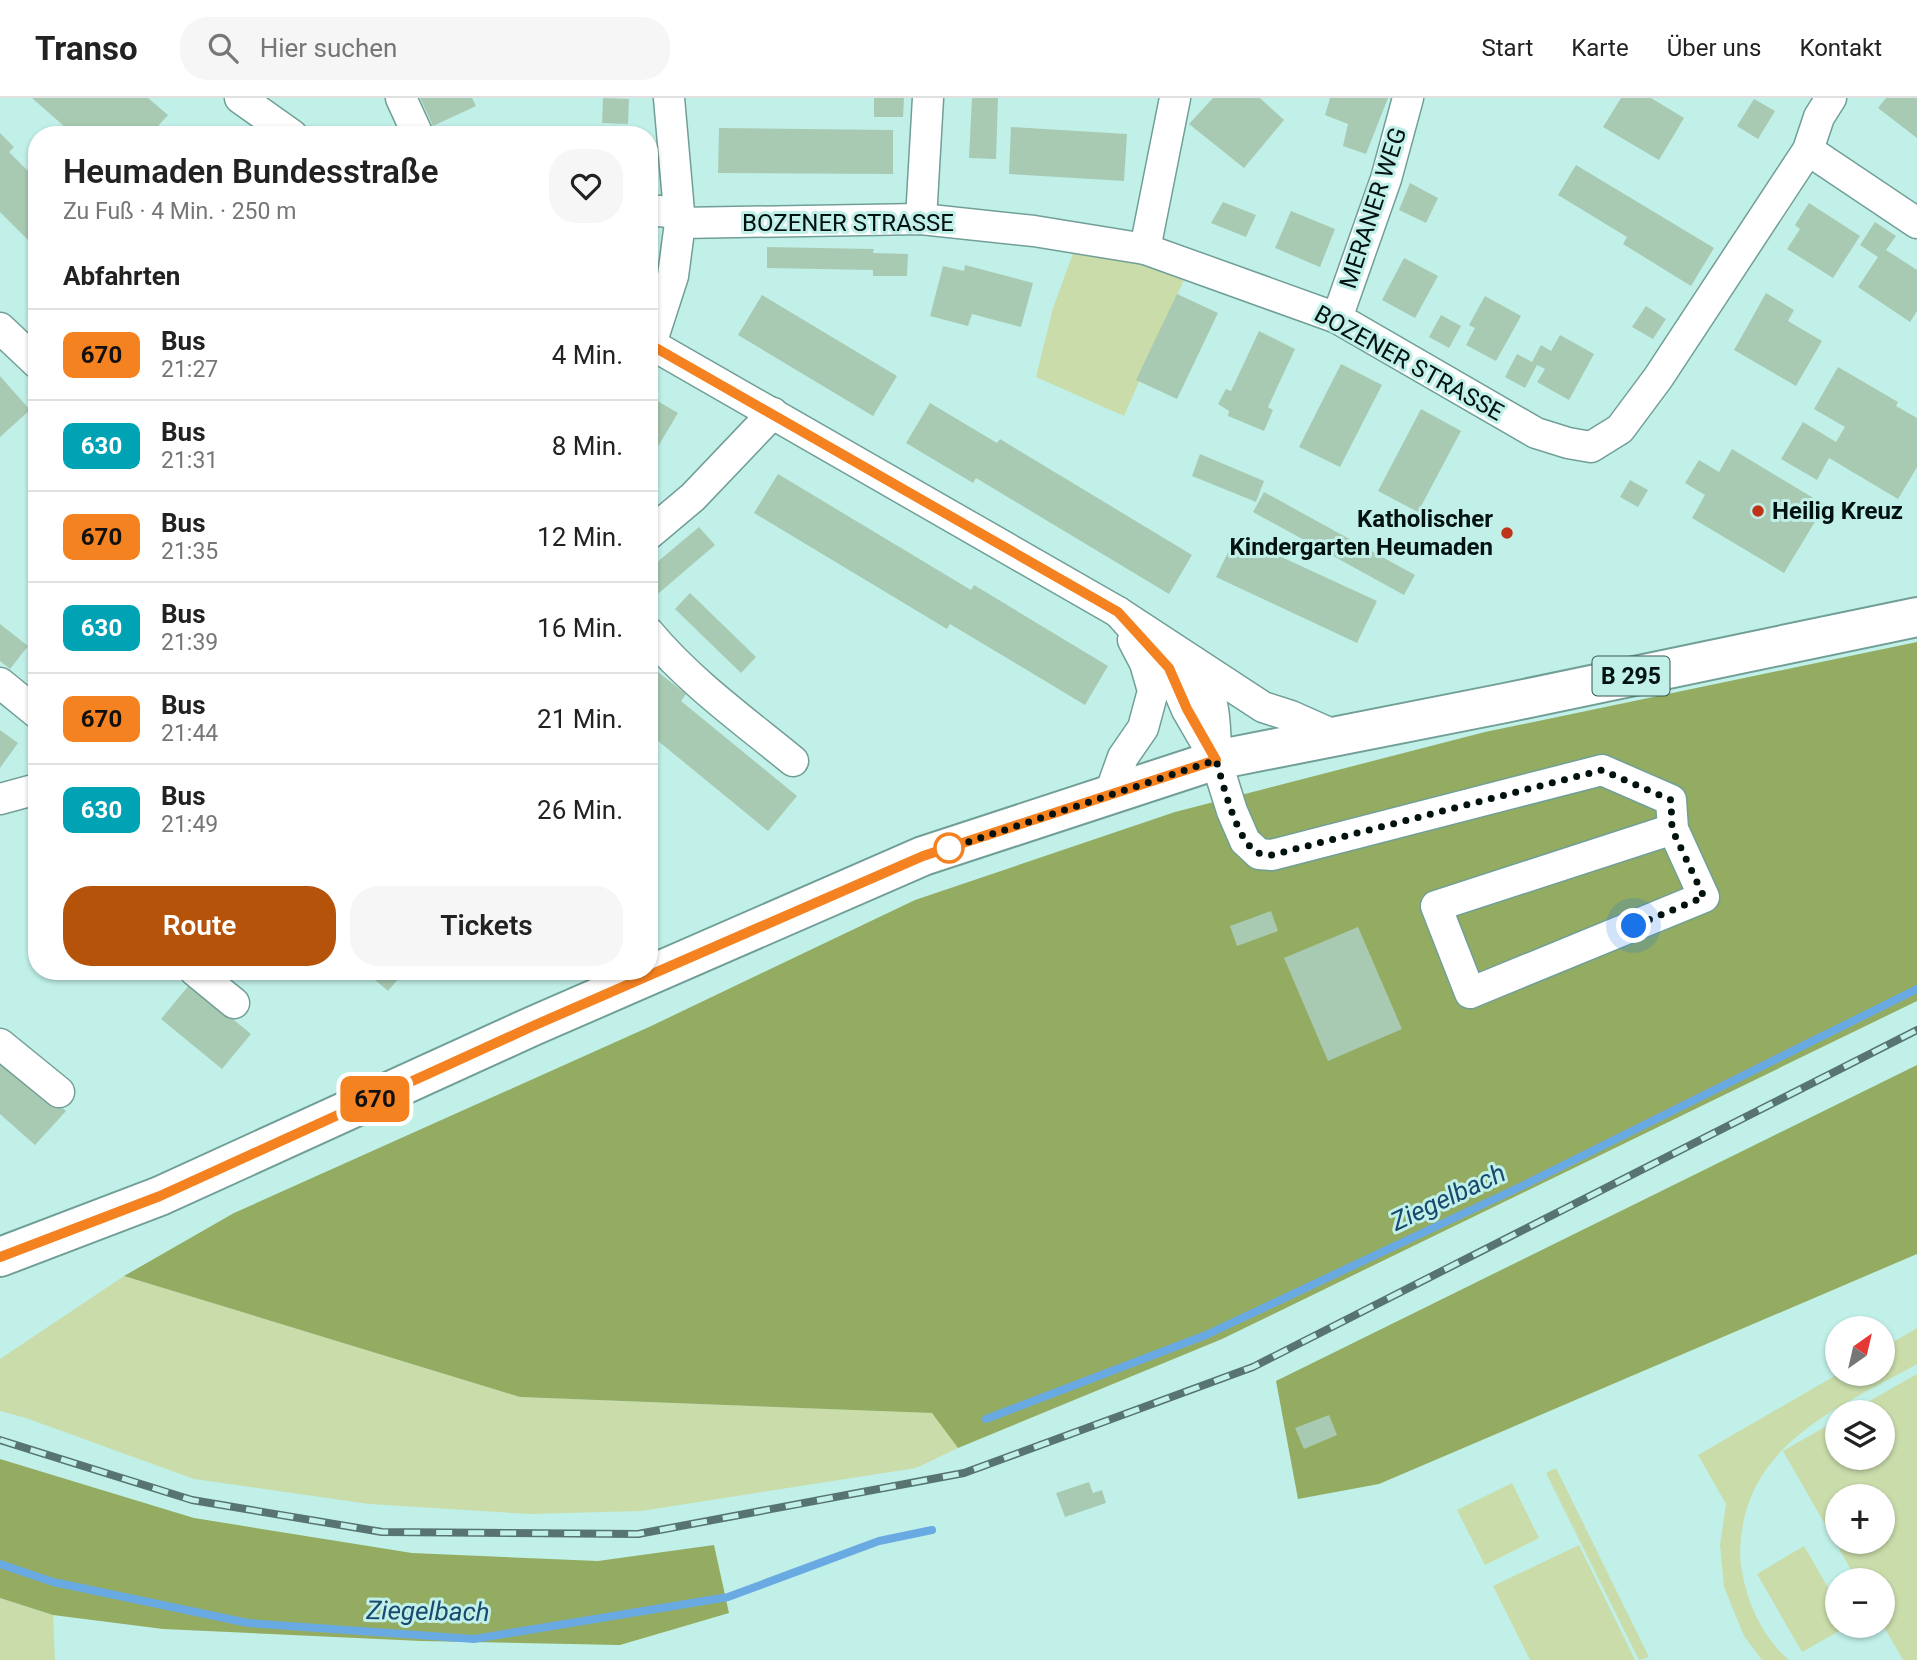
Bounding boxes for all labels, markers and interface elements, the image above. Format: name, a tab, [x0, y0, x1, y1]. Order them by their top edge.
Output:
search box	[180, 17, 670, 80]
text: Transo	[35, 29, 138, 68]
icon: search	[204, 29, 242, 67]
text: Hier suchen	[260, 33, 397, 63]
text: Start	[1482, 34, 1533, 62]
text: Karte	[1571, 34, 1629, 62]
text: Über uns	[1667, 34, 1761, 62]
text: Kontakt	[1799, 34, 1882, 62]
street label: MERANER WEG	[1334, 124, 1412, 292]
button: heart	[549, 149, 623, 223]
text: Heumaden Bundesstraße	[63, 152, 438, 191]
text: Zu Fuß · 4 Min. · 250 m	[63, 198, 296, 225]
street label: BOZENER STRASSE	[742, 209, 954, 237]
text: Abfahrten	[63, 261, 180, 291]
street label: BOZENER STRASSE	[1310, 299, 1508, 427]
text: Bus	[161, 326, 206, 356]
text: 4 Min.	[552, 340, 623, 370]
text: 670	[81, 341, 122, 369]
text: 21:27	[161, 356, 218, 383]
text: Bus	[161, 417, 206, 447]
text: 8 Min.	[552, 431, 623, 461]
text: 630	[81, 432, 122, 460]
text: 21:31	[161, 447, 218, 474]
place label: Heilig Kreuz	[1772, 497, 1903, 525]
marker: Heilig Kreuz	[1750, 503, 1766, 519]
place label: Katholischer Kindergarten Heumaden	[1230, 505, 1493, 561]
text: Bus	[161, 508, 206, 538]
text: 12 Min.	[537, 522, 623, 552]
text: 670	[81, 523, 122, 551]
marker: Katholischer Kindergarten Heumaden	[1499, 525, 1515, 541]
text: 21:35	[161, 538, 218, 565]
text: Bus	[161, 599, 206, 629]
text: 16 Min.	[537, 613, 623, 643]
text: 630	[81, 614, 122, 642]
text: 21:39	[161, 629, 218, 656]
road number: B 295	[1592, 656, 1670, 696]
text: Bus	[161, 690, 206, 720]
text: 21 Min.	[537, 704, 623, 734]
text: 670	[81, 705, 122, 733]
text: 21:44	[161, 720, 218, 747]
text: Bus	[161, 781, 206, 811]
text: 26 Min.	[537, 795, 623, 825]
text: 630	[81, 796, 122, 824]
text: 21:49	[161, 811, 218, 838]
unlabelled marker	[934, 833, 964, 863]
button: Route	[63, 886, 336, 966]
button: Tickets	[350, 886, 623, 966]
your location	[1616, 908, 1651, 943]
line badge: 670	[335, 1076, 415, 1122]
text: 670	[354, 1085, 396, 1113]
water label: Ziegelbach	[1385, 1157, 1510, 1237]
north arrow	[1825, 1316, 1895, 1386]
map controls	[1825, 1316, 1895, 1638]
button: layers	[1825, 1400, 1895, 1470]
button: +	[1825, 1484, 1895, 1554]
button: −	[1825, 1568, 1895, 1638]
water label: Ziegelbach	[365, 1595, 490, 1627]

